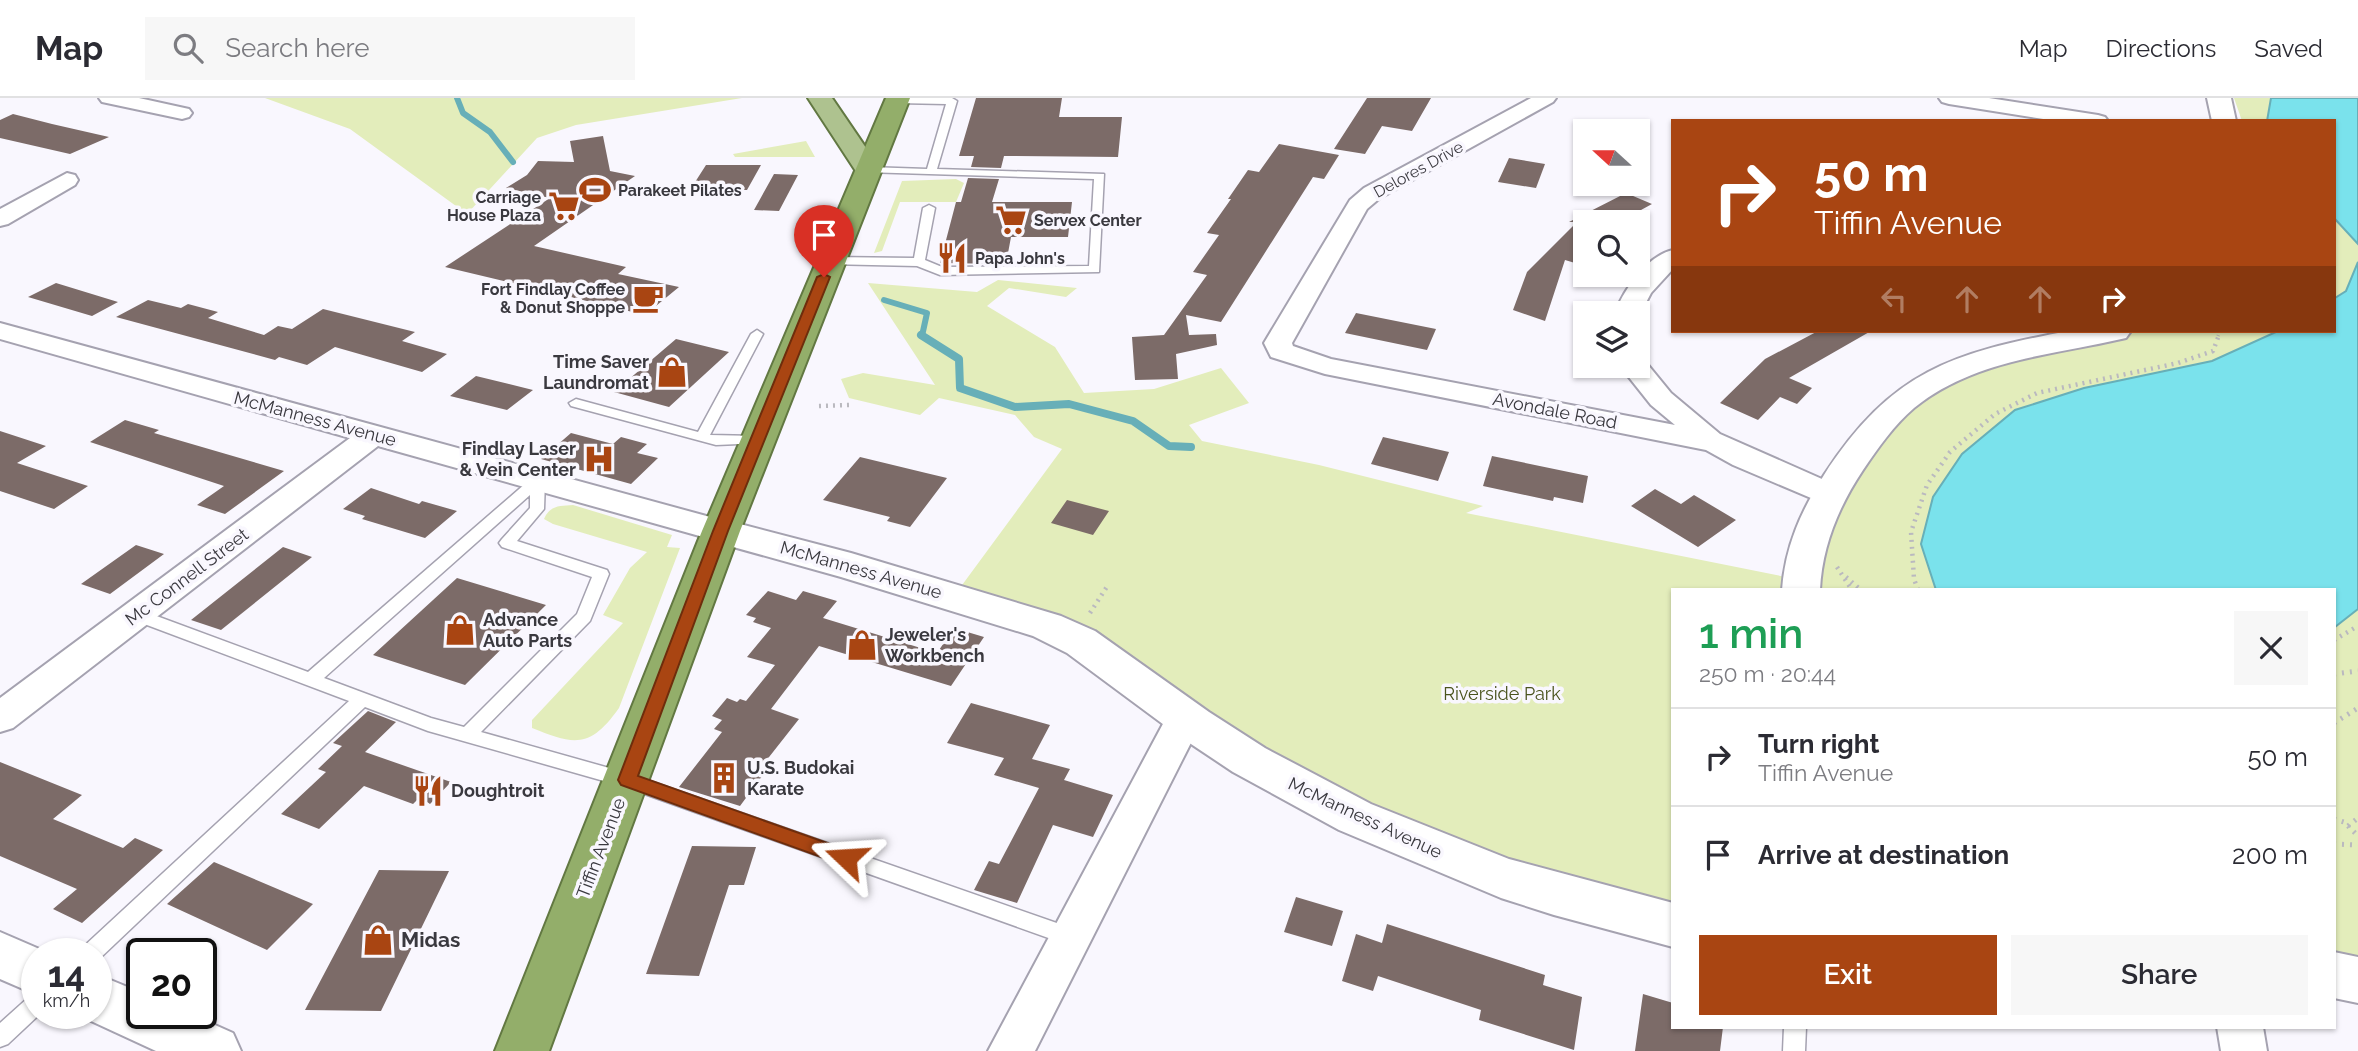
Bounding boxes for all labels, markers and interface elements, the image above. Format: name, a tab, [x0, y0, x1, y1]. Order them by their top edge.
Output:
search box	[145, 17, 635, 80]
text: Map	[35, 29, 103, 68]
icon: search	[169, 29, 207, 67]
text: Search here	[225, 33, 370, 63]
text: Map	[2019, 34, 2068, 63]
text: Directions	[2106, 34, 2216, 63]
text: Saved	[2254, 34, 2323, 63]
north arrow	[1573, 119, 1650, 196]
map controls	[1573, 119, 1650, 378]
street label: Delores Drive	[1370, 137, 1466, 202]
text: 50 m	[1814, 145, 1929, 202]
icon: right	[1699, 147, 1790, 238]
sports icon: Parakeet Pilates	[578, 173, 612, 207]
place label: Parakeet Pilates	[618, 181, 742, 200]
place label: Carriage House Plaza	[447, 188, 541, 225]
supermarket icon: Carriage House Plaza	[547, 189, 581, 223]
supermarket icon: Servex Center	[994, 203, 1028, 237]
text: Tiffin Avenue	[1814, 204, 2002, 241]
pin	[794, 205, 854, 277]
button: search	[1573, 210, 1650, 287]
place label: Servex Center	[1034, 211, 1142, 230]
icon: arrive	[805, 216, 843, 254]
restaurant icon: Papa John's	[935, 241, 969, 275]
place label: Papa John's	[975, 249, 1065, 268]
place label: Fort Findlay Coffee & Donut Shoppe	[481, 280, 625, 317]
icon: left	[1875, 280, 1913, 318]
icon: ahead	[1948, 280, 1986, 318]
icon: ahead	[2021, 280, 2059, 318]
icon: right	[2094, 280, 2132, 318]
cafe icon: Fort Findlay Coffee & Donut Shoppe	[631, 281, 665, 315]
button: layers	[1573, 301, 1650, 378]
place label: Time Saver Laundromat	[543, 351, 649, 393]
shop icon: Time Saver Laundromat	[655, 355, 689, 389]
street label: McManness Avenue	[232, 387, 399, 450]
street label: Avondale Road	[1491, 388, 1619, 433]
place label: Findlay Laser & Vein Center	[460, 438, 576, 480]
hospital icon: Findlay Laser & Vein Center	[582, 442, 616, 476]
street label: Mc Connell Street	[121, 524, 252, 630]
street label: McManness Avenue	[778, 536, 945, 603]
place label: Advance Auto Parts	[483, 609, 572, 651]
text: 1 min	[1699, 609, 1803, 658]
button: close	[2234, 611, 2308, 685]
shop icon: Advance Auto Parts	[443, 613, 477, 647]
place label: Jeweler's Workbench	[885, 624, 985, 666]
shop icon: Jeweler's Workbench	[845, 628, 879, 662]
text: 250 m · 20:44	[1699, 660, 1836, 687]
park label: Riverside Park	[1443, 683, 1561, 704]
text: Turn right	[1758, 729, 1879, 759]
icon: right	[1699, 738, 1737, 776]
text: 50 m	[2247, 742, 2308, 772]
place label: U.S. Budokai Karate	[747, 757, 854, 799]
text: Tiffin Avenue	[1758, 759, 1893, 786]
building icon: U.S. Budokai Karate	[707, 761, 741, 795]
street label: McManness Avenue	[1285, 773, 1446, 863]
restaurant icon: Doughtroit	[411, 774, 445, 808]
place label: Doughtroit	[451, 780, 544, 801]
street label: Tiffin Avenue	[572, 794, 629, 901]
position arrow	[809, 821, 883, 895]
icon: arrive	[1699, 836, 1737, 874]
text: Arrive at destination	[1758, 840, 2009, 870]
text: 200 m	[2232, 840, 2308, 870]
shop icon: Midas	[361, 923, 395, 957]
place label: Midas	[401, 927, 461, 952]
button: Exit	[1699, 935, 1997, 1015]
button: Share	[2011, 935, 2308, 1015]
speed limit sign: 20	[126, 938, 217, 1029]
text: 14	[48, 954, 85, 995]
text: km/h	[43, 990, 90, 1011]

